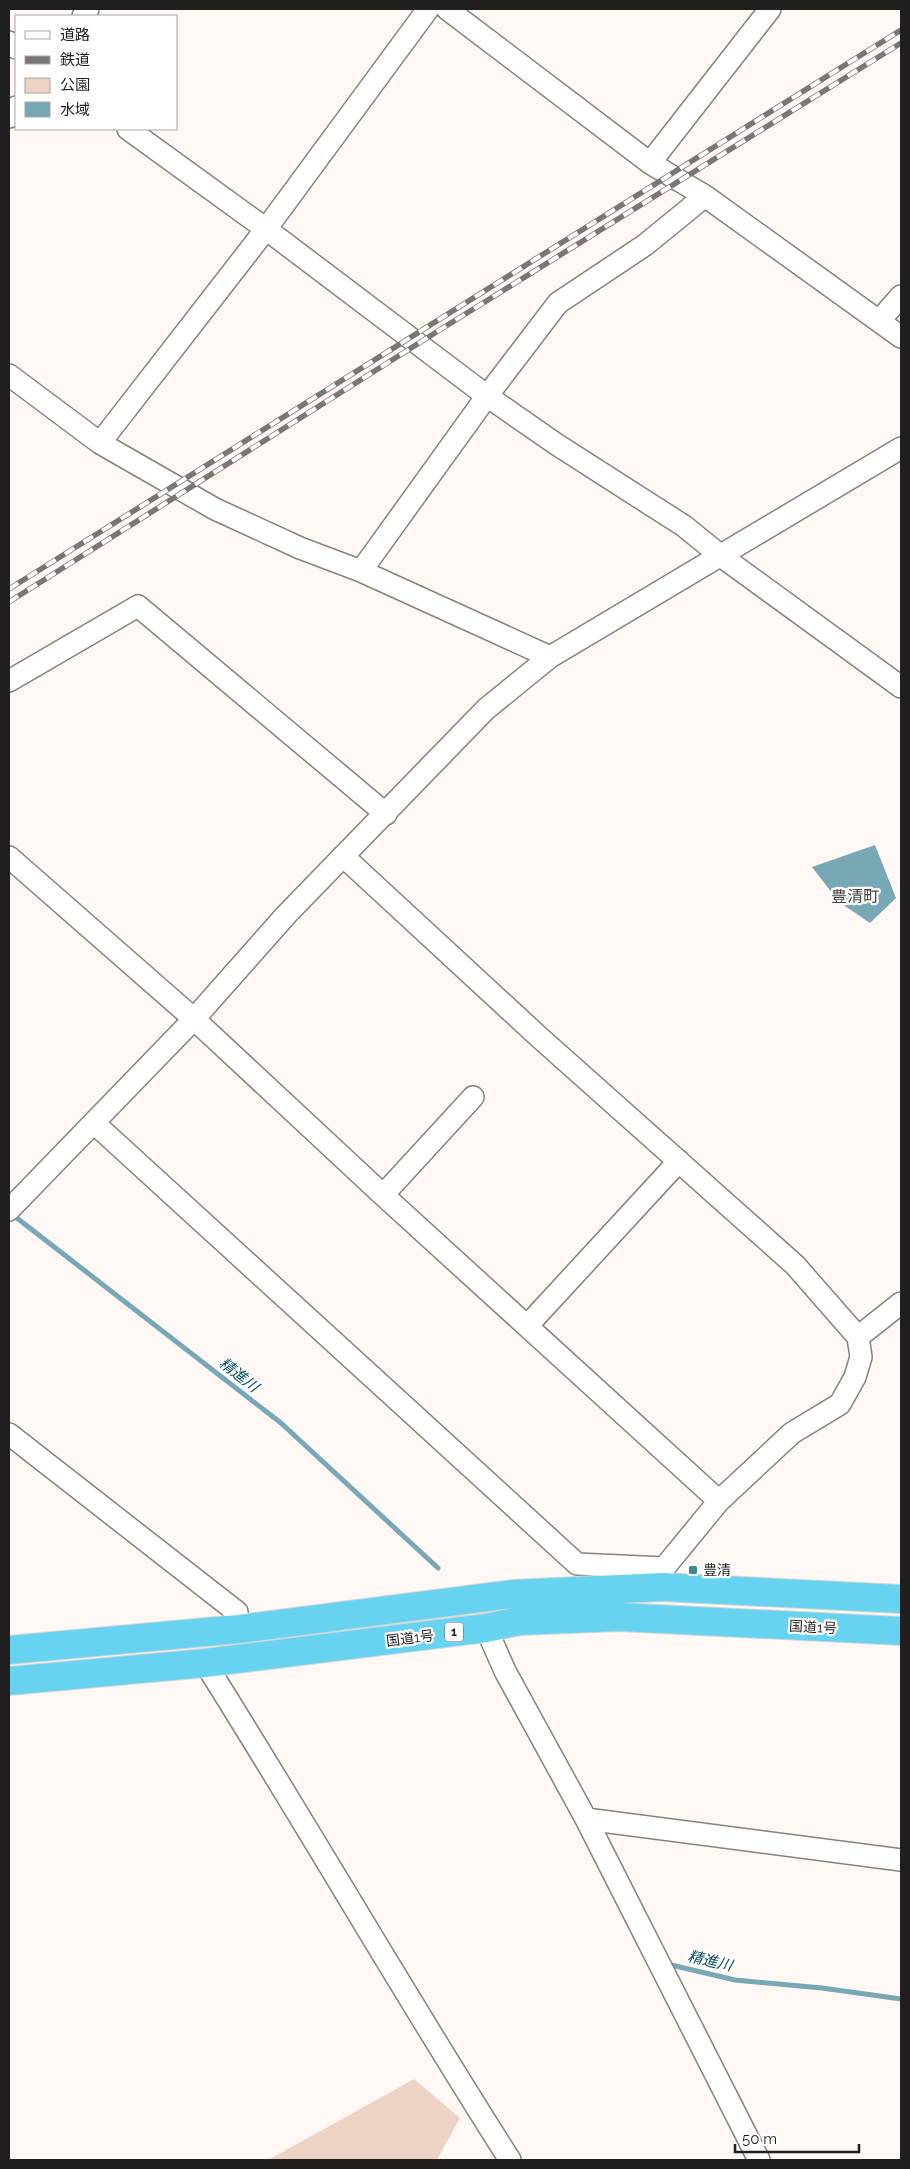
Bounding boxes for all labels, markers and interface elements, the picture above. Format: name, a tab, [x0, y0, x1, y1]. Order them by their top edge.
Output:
legend	[15, 15, 178, 130]
text: 道路	[60, 26, 90, 44]
text: 鉄道	[60, 51, 90, 69]
text: 公園	[60, 76, 90, 94]
text: 水域	[60, 101, 90, 119]
district label: 豊清町	[831, 887, 879, 906]
water label: 精進川	[216, 1354, 264, 1397]
place label: 豊清	[703, 1562, 731, 1578]
marker: 豊清	[687, 1564, 699, 1576]
street label: 国道1号	[789, 1618, 837, 1636]
road number: 1	[445, 1622, 463, 1641]
street label: 国道1号	[385, 1627, 435, 1649]
water label: 精進川	[686, 1947, 736, 1975]
scale bar	[735, 2122, 859, 2154]
text: 50 m	[742, 2130, 777, 2148]

